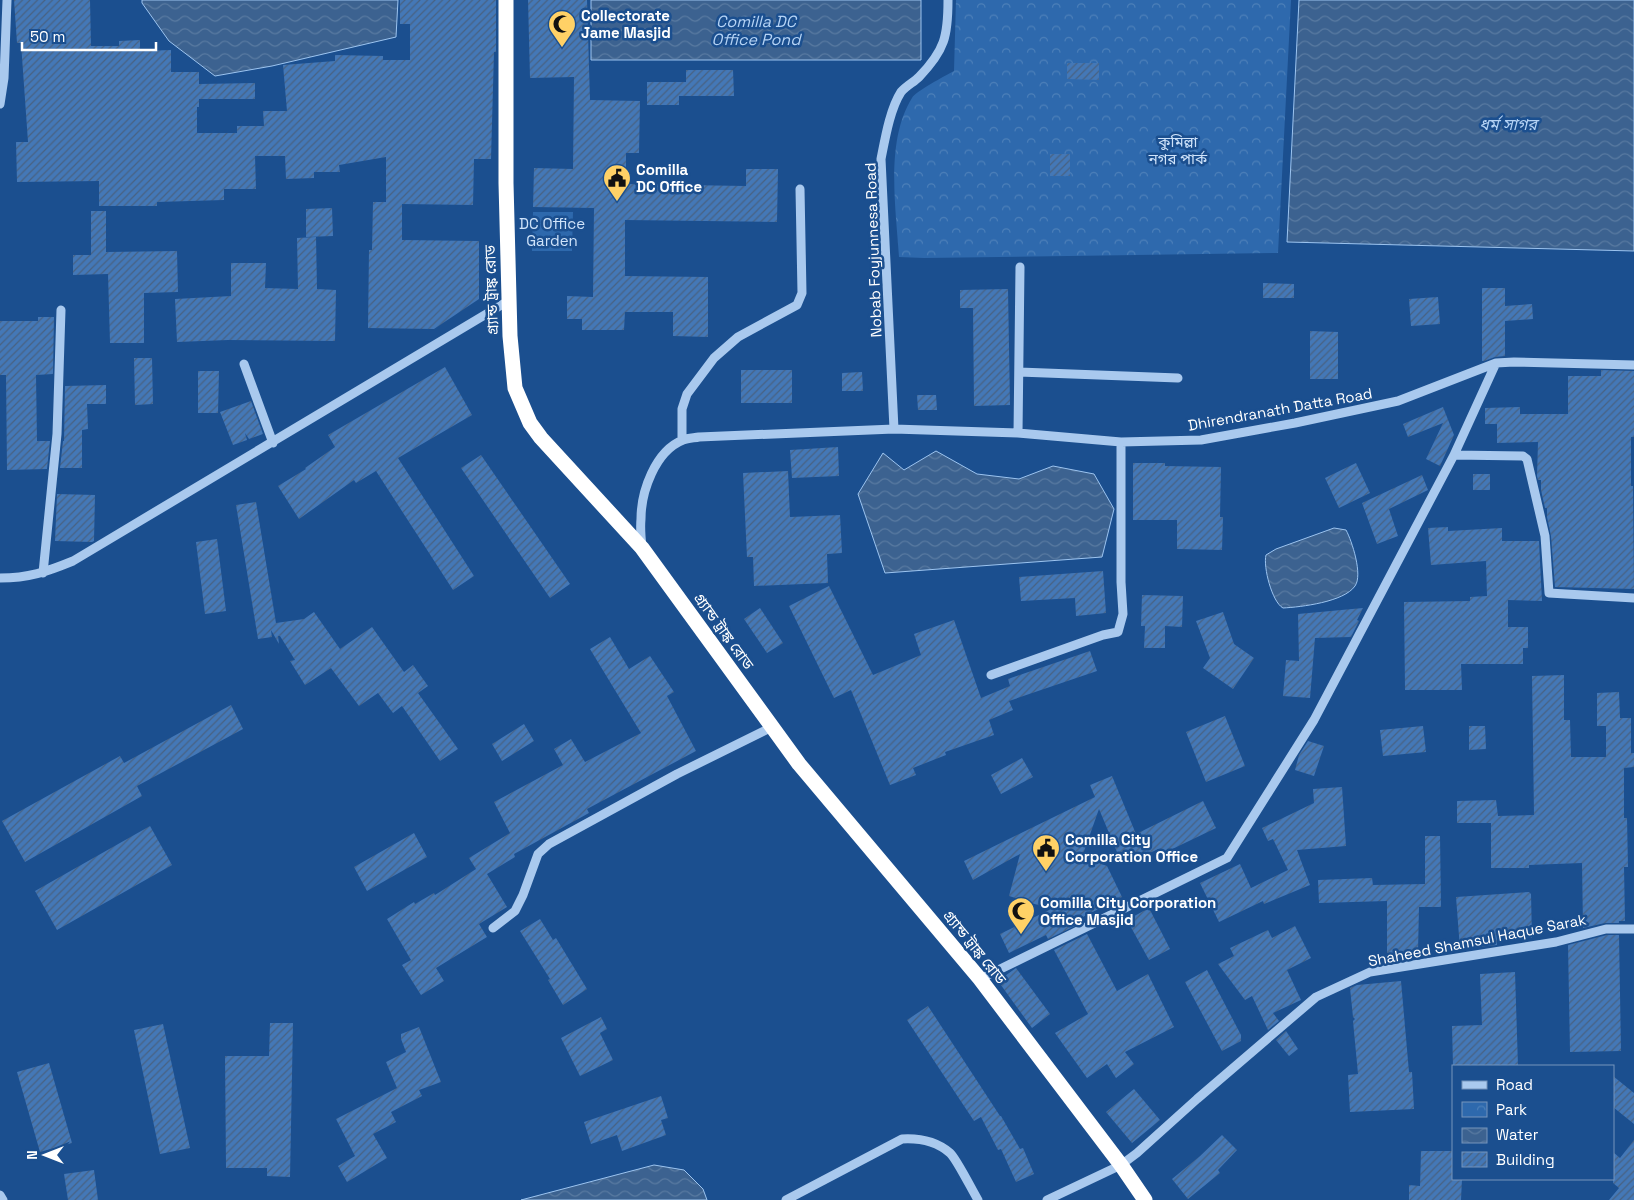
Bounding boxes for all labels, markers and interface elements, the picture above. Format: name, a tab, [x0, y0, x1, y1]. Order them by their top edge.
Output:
place label: Collectorate Jame Masjid	[581, 6, 671, 42]
mosque icon: Collectorate Jame Masjid	[547, 9, 577, 48]
water label: Comilla DC Office Pond	[712, 11, 802, 50]
scale bar	[22, 20, 156, 52]
text: 50 m	[30, 27, 65, 46]
water label: ধর্ম সাগর	[1479, 114, 1540, 135]
park label: কুমিল্লা নগর পার্ক	[1148, 132, 1208, 168]
place label: Comilla DC Office	[636, 160, 702, 196]
street label: Nobab Foyjunnesa Road	[860, 162, 886, 338]
public building icon: Comilla DC Office	[602, 163, 632, 202]
park label: DC Office Garden	[519, 214, 585, 250]
street label: গ্র্যান্ড ট্রাঙ্ক রোড	[480, 244, 502, 335]
street label: Dhirendranath Datta Road	[1186, 383, 1374, 435]
street label: গ্র্যান্ড ট্রাঙ্ক রোড	[690, 589, 758, 673]
place label: Comilla City Corporation Office	[1065, 830, 1198, 866]
public building icon: Comilla City Corporation Office	[1031, 833, 1061, 872]
place label: Comilla City Corporation Office Masjid	[1040, 893, 1216, 929]
mosque icon: Comilla City Corporation Office Masjid	[1006, 896, 1036, 935]
street label: গ্র্যান্ড ট্রাঙ্ক রোড	[939, 906, 1011, 988]
street label: Shaheed Shamsul Haque Sarak	[1366, 910, 1588, 970]
legend	[1452, 1065, 1614, 1180]
text: Road	[1496, 1075, 1533, 1094]
text: Park	[1496, 1100, 1527, 1119]
text: Water	[1496, 1125, 1539, 1144]
north arrow	[20, 1130, 70, 1180]
text: N	[23, 1150, 41, 1160]
text: Building	[1496, 1150, 1555, 1169]

